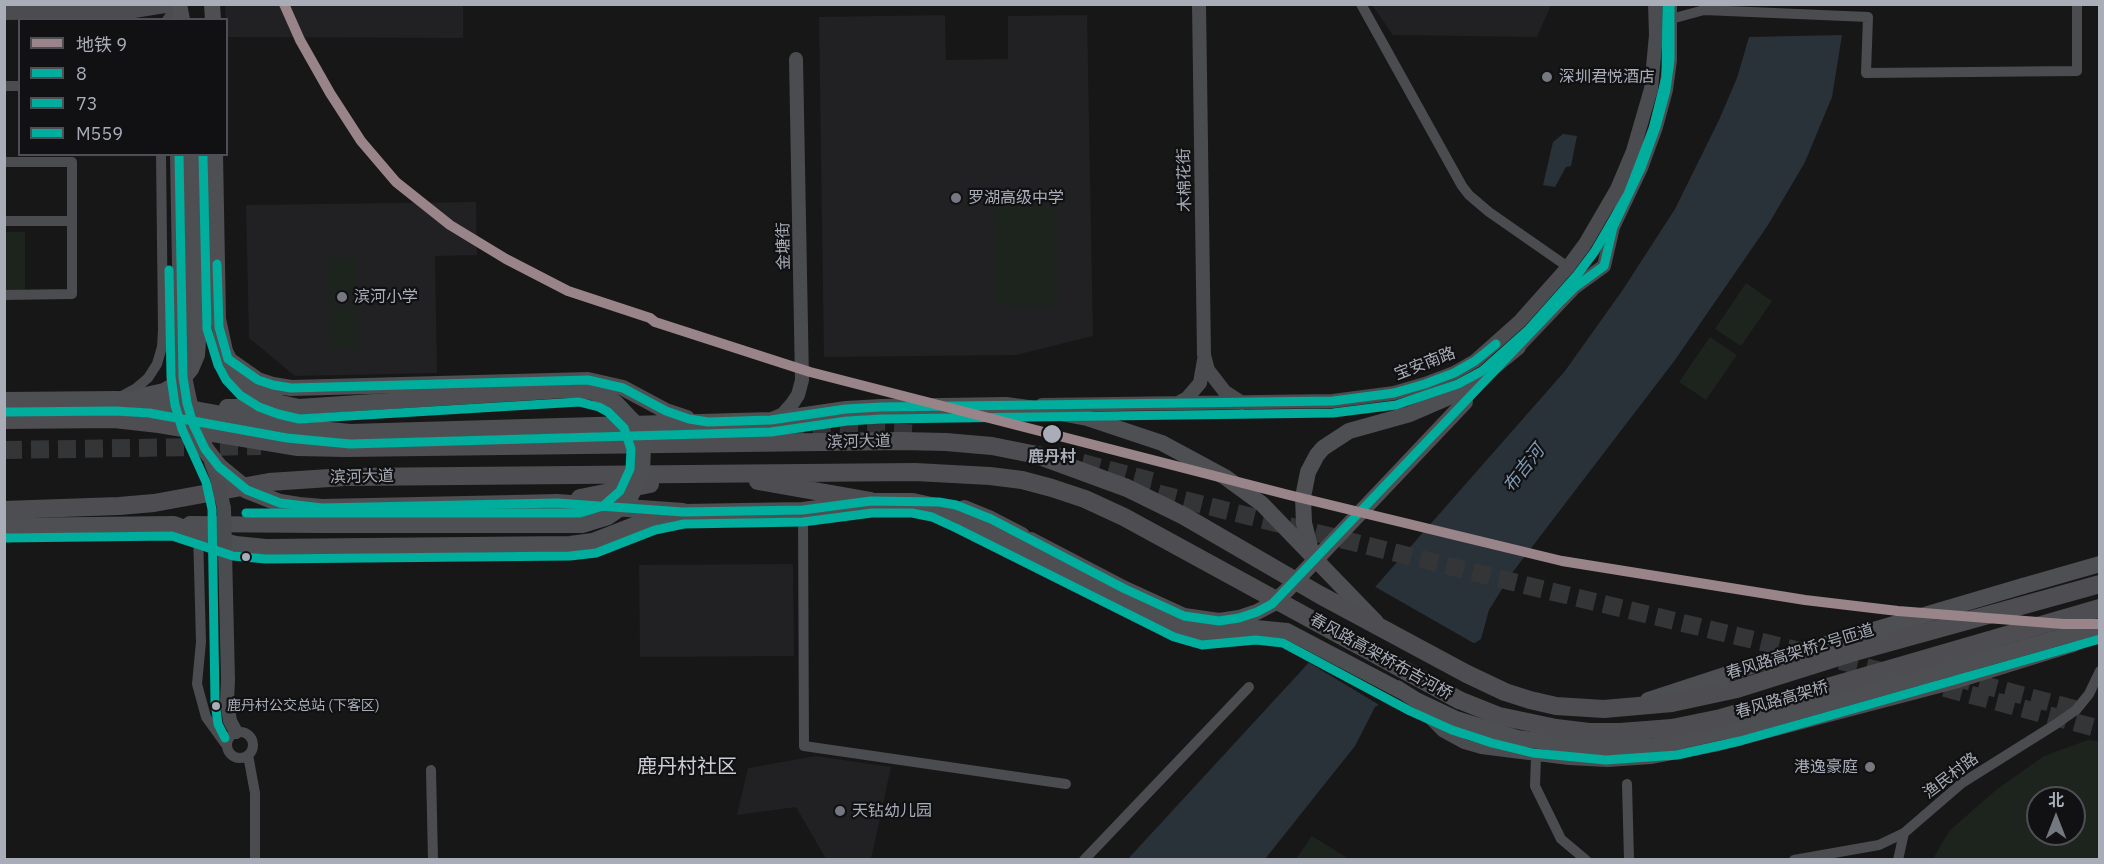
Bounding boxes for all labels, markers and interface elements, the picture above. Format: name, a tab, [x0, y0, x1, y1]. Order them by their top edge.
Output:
legend	[18, 18, 228, 156]
text: 地铁 9	[76, 33, 127, 56]
text: 8	[76, 62, 87, 85]
place label: 深圳君悦酒店	[1559, 67, 1655, 87]
marker: 深圳君悦酒店	[1540, 70, 1554, 84]
text: 73	[76, 92, 98, 115]
text: M559	[76, 122, 123, 145]
street label: 木棉花街	[1175, 148, 1195, 212]
place label: 罗湖高级中学	[968, 188, 1064, 208]
marker: 罗湖高级中学	[949, 191, 963, 205]
street label: 金塘街	[774, 222, 794, 270]
place label: 滨河小学	[354, 287, 418, 307]
marker: 滨河小学	[335, 290, 349, 304]
street label: 宝安南路	[1392, 344, 1458, 384]
marker: 鹿丹村	[1041, 423, 1063, 445]
street label: 滨河大道	[827, 432, 891, 452]
water label: 布吉河	[1499, 441, 1549, 497]
place label: 鹿丹村	[1028, 447, 1076, 467]
street label: 滨河大道	[330, 467, 394, 487]
unlabelled marker	[240, 551, 252, 563]
street label: 春风路高架桥布吉河桥	[1306, 610, 1456, 704]
street label: 春风路高架桥2号匝道	[1724, 620, 1876, 684]
street label: 春风路高架桥	[1733, 678, 1831, 722]
place label: 鹿丹村公交总站 (下客区)	[227, 698, 380, 714]
marker: 鹿丹村公交总站 (下客区)	[210, 700, 222, 712]
street label: 渔民村路	[1920, 749, 1982, 803]
district label: 鹿丹村社区	[637, 755, 737, 779]
place label: 港逸豪庭	[1794, 757, 1858, 777]
marker: 港逸豪庭	[1863, 760, 1877, 774]
north arrow	[2026, 786, 2086, 846]
text: 北	[2048, 790, 2064, 810]
place label: 天钻幼儿园	[852, 801, 932, 821]
marker: 天钻幼儿园	[833, 804, 847, 818]

